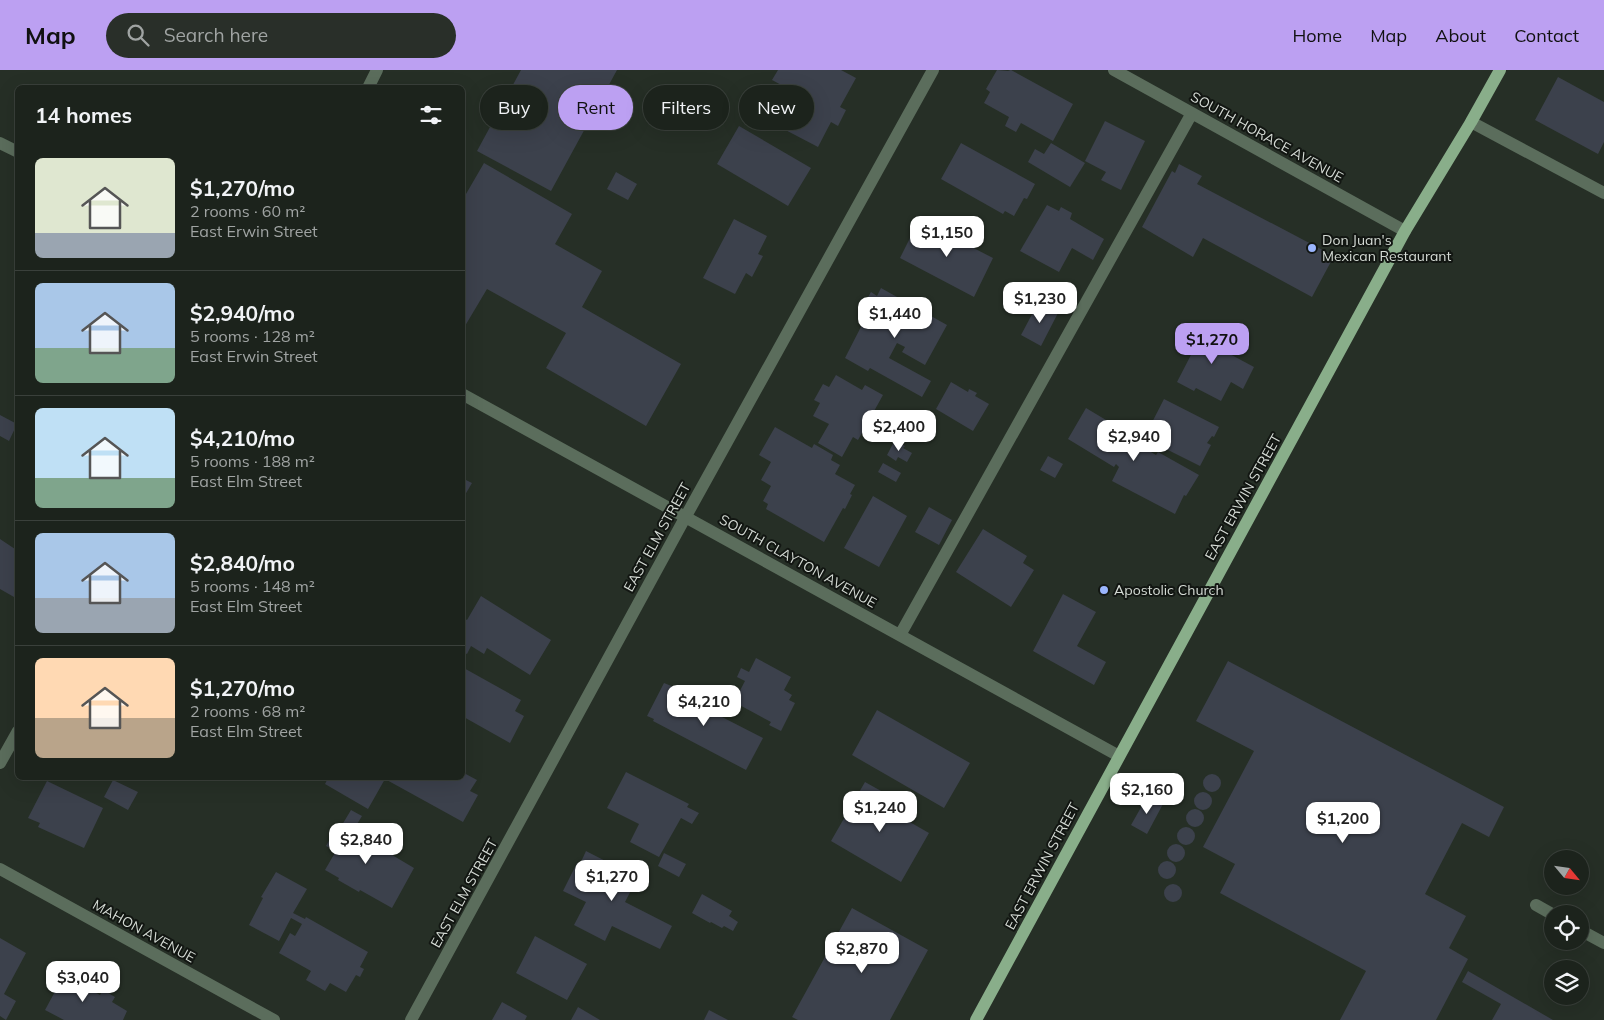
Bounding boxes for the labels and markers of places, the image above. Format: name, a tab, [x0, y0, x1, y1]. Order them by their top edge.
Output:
pin: $1,150	[906, 216, 988, 258]
place label: Don Juan's Mexican Restaurant	[1322, 231, 1452, 265]
marker: Don Juan's Mexican Restaurant	[1306, 242, 1318, 254]
pin: $1,230	[999, 282, 1081, 324]
pin: $1,440	[854, 296, 936, 339]
pin: $1,270	[1171, 322, 1253, 365]
pin: $2,400	[858, 410, 940, 452]
pin: $2,940	[1093, 420, 1175, 462]
place label: Apostolic Church	[1114, 581, 1224, 599]
marker: Apostolic Church	[1098, 584, 1110, 596]
pin: $4,210	[663, 684, 745, 727]
pin: $2,160	[1106, 772, 1188, 815]
pin: $1,240	[839, 790, 921, 833]
pin: $1,200	[1302, 802, 1384, 844]
pin: $2,840	[325, 822, 407, 865]
pin: $1,270	[571, 860, 653, 902]
pin: $2,870	[821, 932, 903, 974]
pin: $3,040	[42, 960, 124, 1003]

